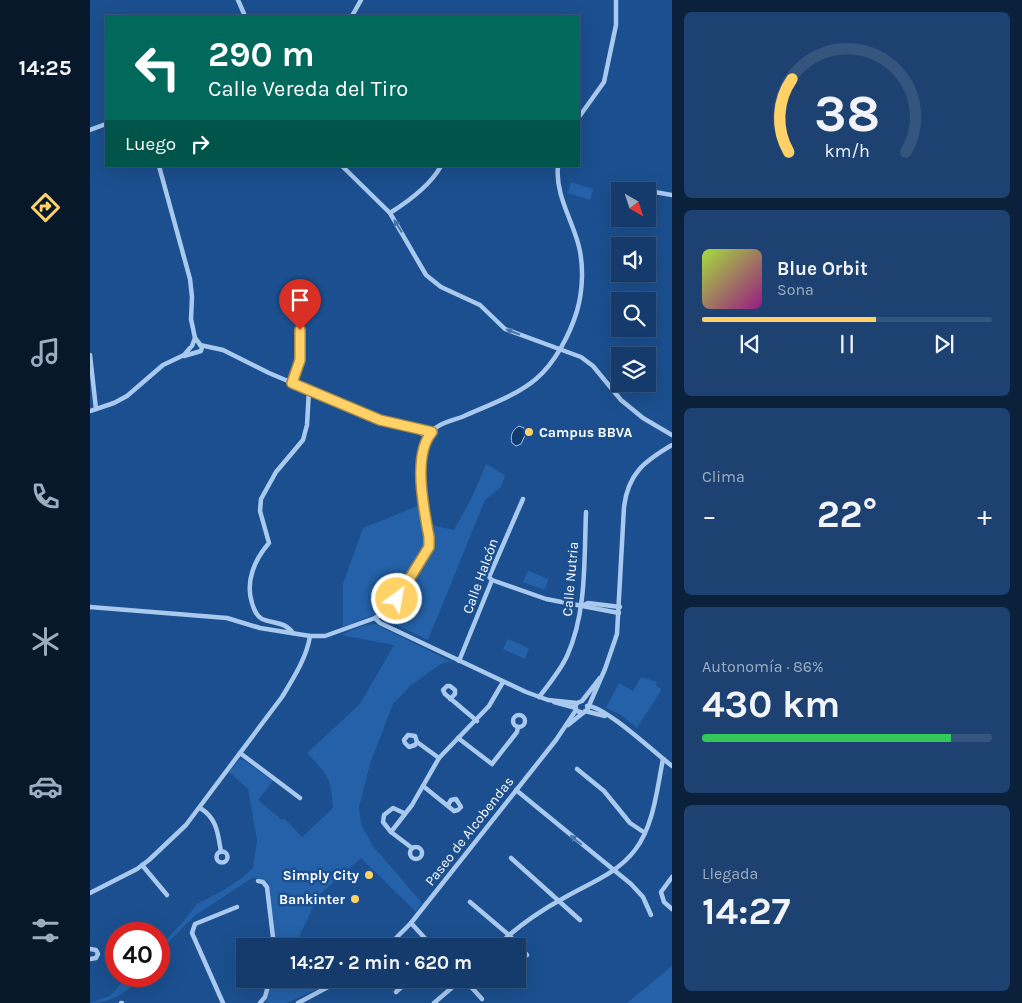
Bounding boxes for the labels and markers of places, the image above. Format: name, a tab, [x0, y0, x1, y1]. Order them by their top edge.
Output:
pin	[279, 279, 321, 330]
place label: Campus BBVA	[539, 424, 633, 441]
marker: Campus BBVA	[523, 426, 535, 438]
place label: Simply City	[283, 867, 359, 884]
marker: Simply City	[363, 869, 375, 881]
place label: Bankinter	[279, 891, 345, 908]
marker: Bankinter	[349, 893, 361, 905]

